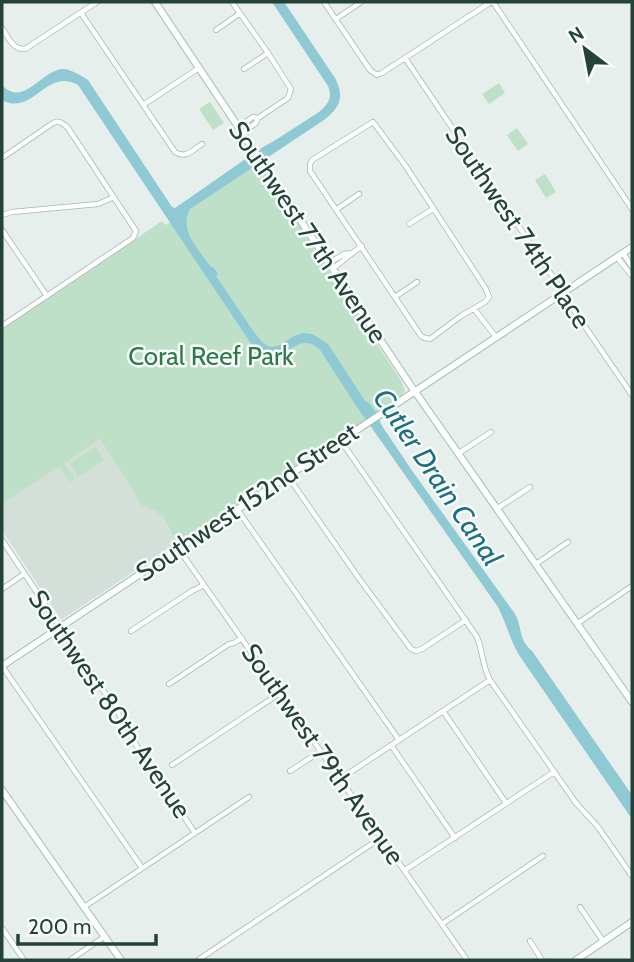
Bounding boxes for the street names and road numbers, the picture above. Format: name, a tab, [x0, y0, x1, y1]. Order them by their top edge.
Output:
street label: Southwest 77th Avenue	[222, 115, 394, 349]
street label: Southwest 74th Place	[438, 120, 598, 334]
street label: Southwest 152nd Street	[130, 416, 364, 588]
street label: Southwest 80th Avenue	[22, 584, 198, 824]
street label: Southwest 79th Avenue	[235, 637, 411, 871]

